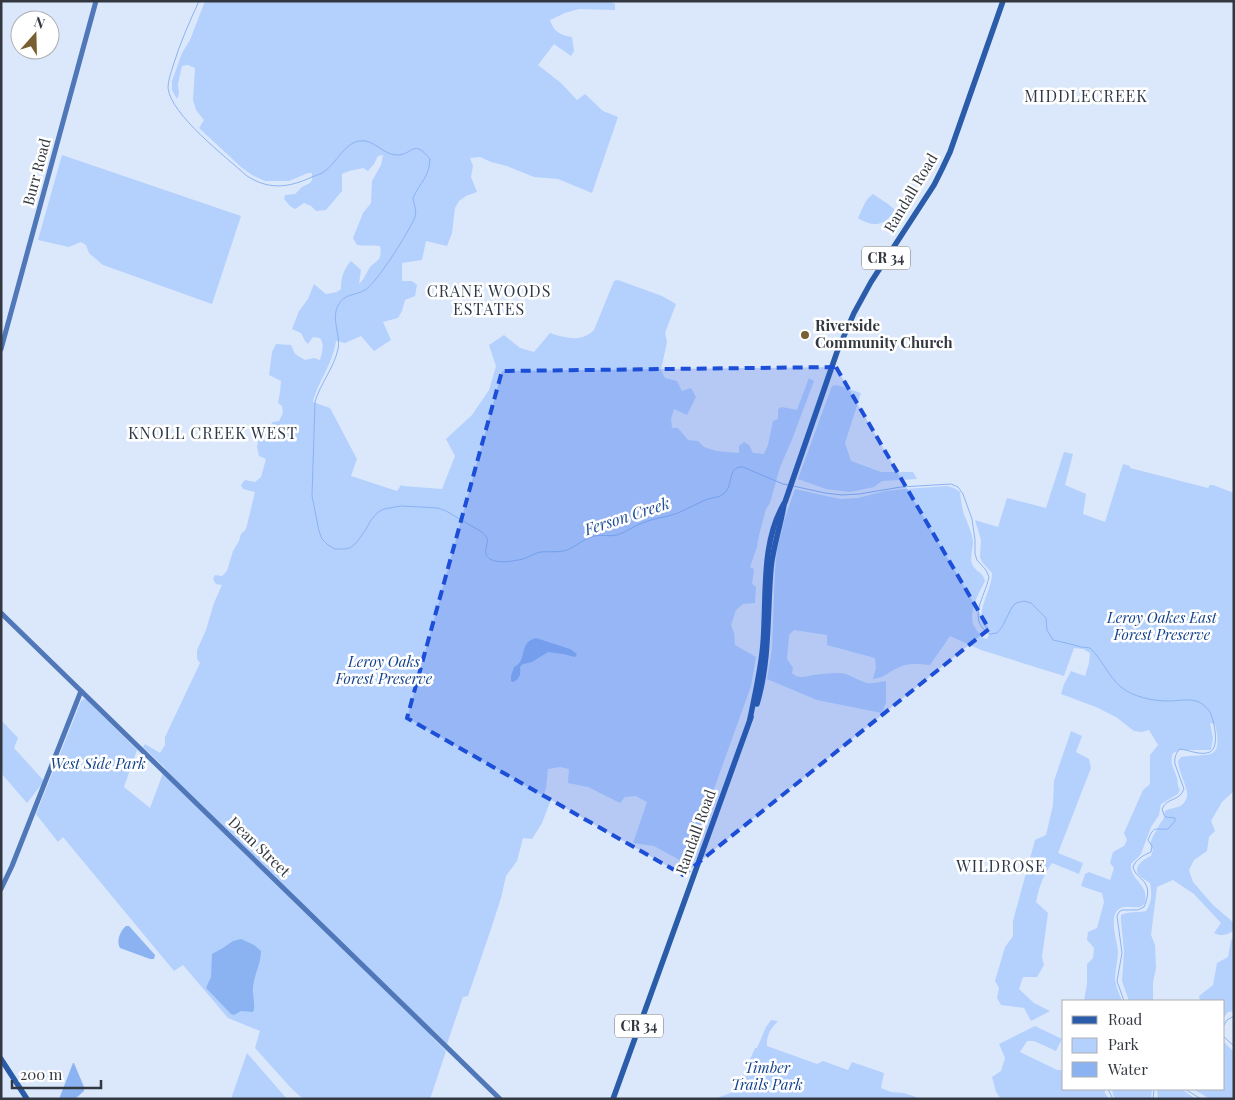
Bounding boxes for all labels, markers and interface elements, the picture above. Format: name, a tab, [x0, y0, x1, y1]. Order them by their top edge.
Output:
north arrow	[10, 10, 60, 60]
text: N	[32, 12, 48, 33]
district label: MIDDLECREEK	[1024, 85, 1148, 106]
street label: Burr Road	[17, 136, 55, 208]
street label: Randall Road	[879, 149, 942, 236]
road number: CR 34	[862, 247, 910, 270]
district label: CRANE WOODS ESTATES	[427, 280, 551, 319]
place label: Riverside Community Church	[815, 315, 953, 352]
marker: Riverside Community Church	[799, 329, 811, 341]
district label: KNOLL CREEK WEST	[128, 422, 298, 443]
water label: Ferson Creek	[581, 492, 672, 539]
park label: Leroy Oakes East Forest Preserve	[1106, 607, 1218, 644]
park label: Leroy Oaks Forest Preserve	[335, 651, 433, 688]
park label: West Side Park	[50, 753, 146, 773]
street label: Randall Road	[670, 786, 720, 877]
street label: Dean Street	[224, 812, 296, 881]
district label: WILDROSE	[955, 855, 1046, 876]
legend	[1062, 1000, 1225, 1090]
text: Road	[1108, 1009, 1142, 1029]
road number: CR 34	[615, 1014, 663, 1038]
text: Park	[1108, 1034, 1140, 1054]
park label: Timber Trails Park	[731, 1057, 803, 1094]
scale bar	[12, 1058, 101, 1090]
text: Water	[1107, 1059, 1148, 1079]
text: 200 m	[20, 1064, 63, 1084]

